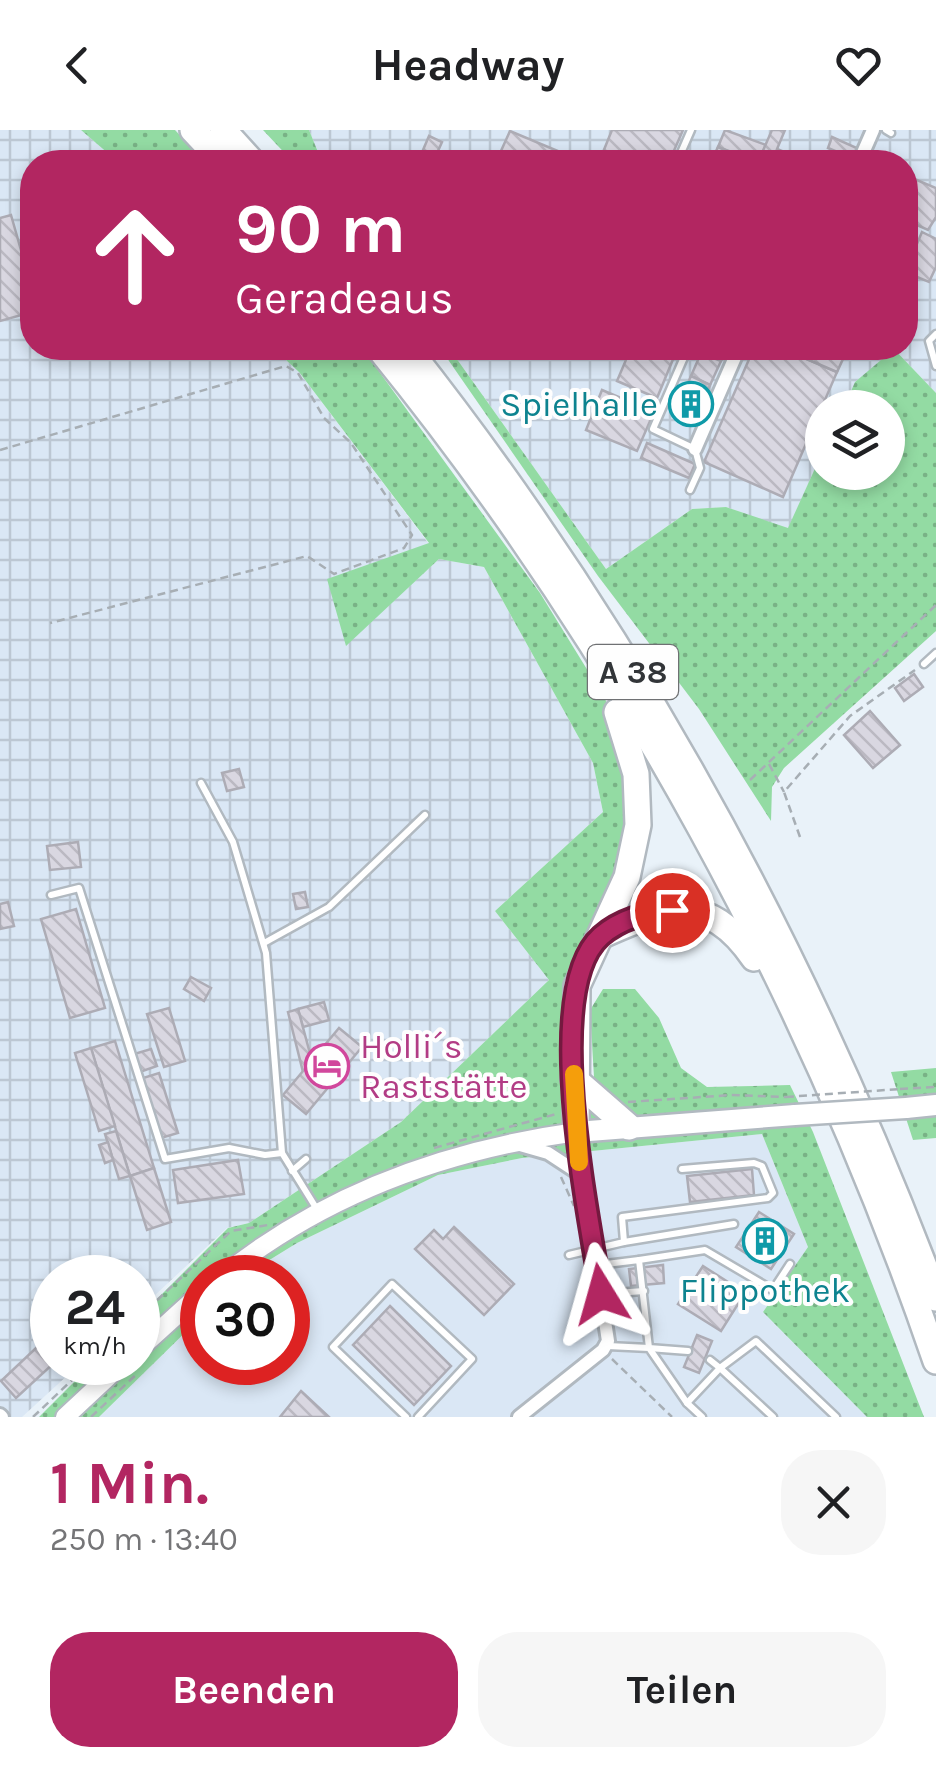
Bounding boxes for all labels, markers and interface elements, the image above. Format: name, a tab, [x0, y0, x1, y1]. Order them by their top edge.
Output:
icon: back	[50, 38, 105, 93]
icon: heart	[831, 38, 886, 93]
text: Headway	[372, 39, 564, 91]
text: 90 m	[235, 188, 406, 270]
icon: ahead	[70, 190, 200, 320]
text: Geradeaus	[235, 272, 454, 324]
building icon: Spielhalle	[668, 381, 714, 427]
place label: Spielhalle	[500, 384, 658, 425]
map controls	[805, 390, 905, 490]
button: layers	[805, 390, 905, 490]
road number: A 38	[588, 645, 678, 699]
pin	[630, 868, 715, 953]
icon: arrive	[645, 883, 700, 938]
place label: Holli´s Raststätte	[360, 1026, 527, 1107]
hotel icon: Holli´s Raststätte	[304, 1043, 350, 1089]
building icon: Flippothek	[742, 1218, 788, 1264]
position arrow	[549, 1242, 653, 1346]
speed limit sign: 30	[180, 1255, 310, 1385]
place label: Flippothek	[680, 1270, 850, 1311]
text: 24	[65, 1278, 125, 1337]
text: km/h	[63, 1331, 127, 1360]
text: 1 Min.	[50, 1448, 209, 1518]
button: close	[781, 1450, 886, 1555]
text: 250 m · 13:40	[50, 1521, 238, 1558]
button: Beenden	[50, 1632, 458, 1747]
button: Teilen	[478, 1632, 886, 1747]

